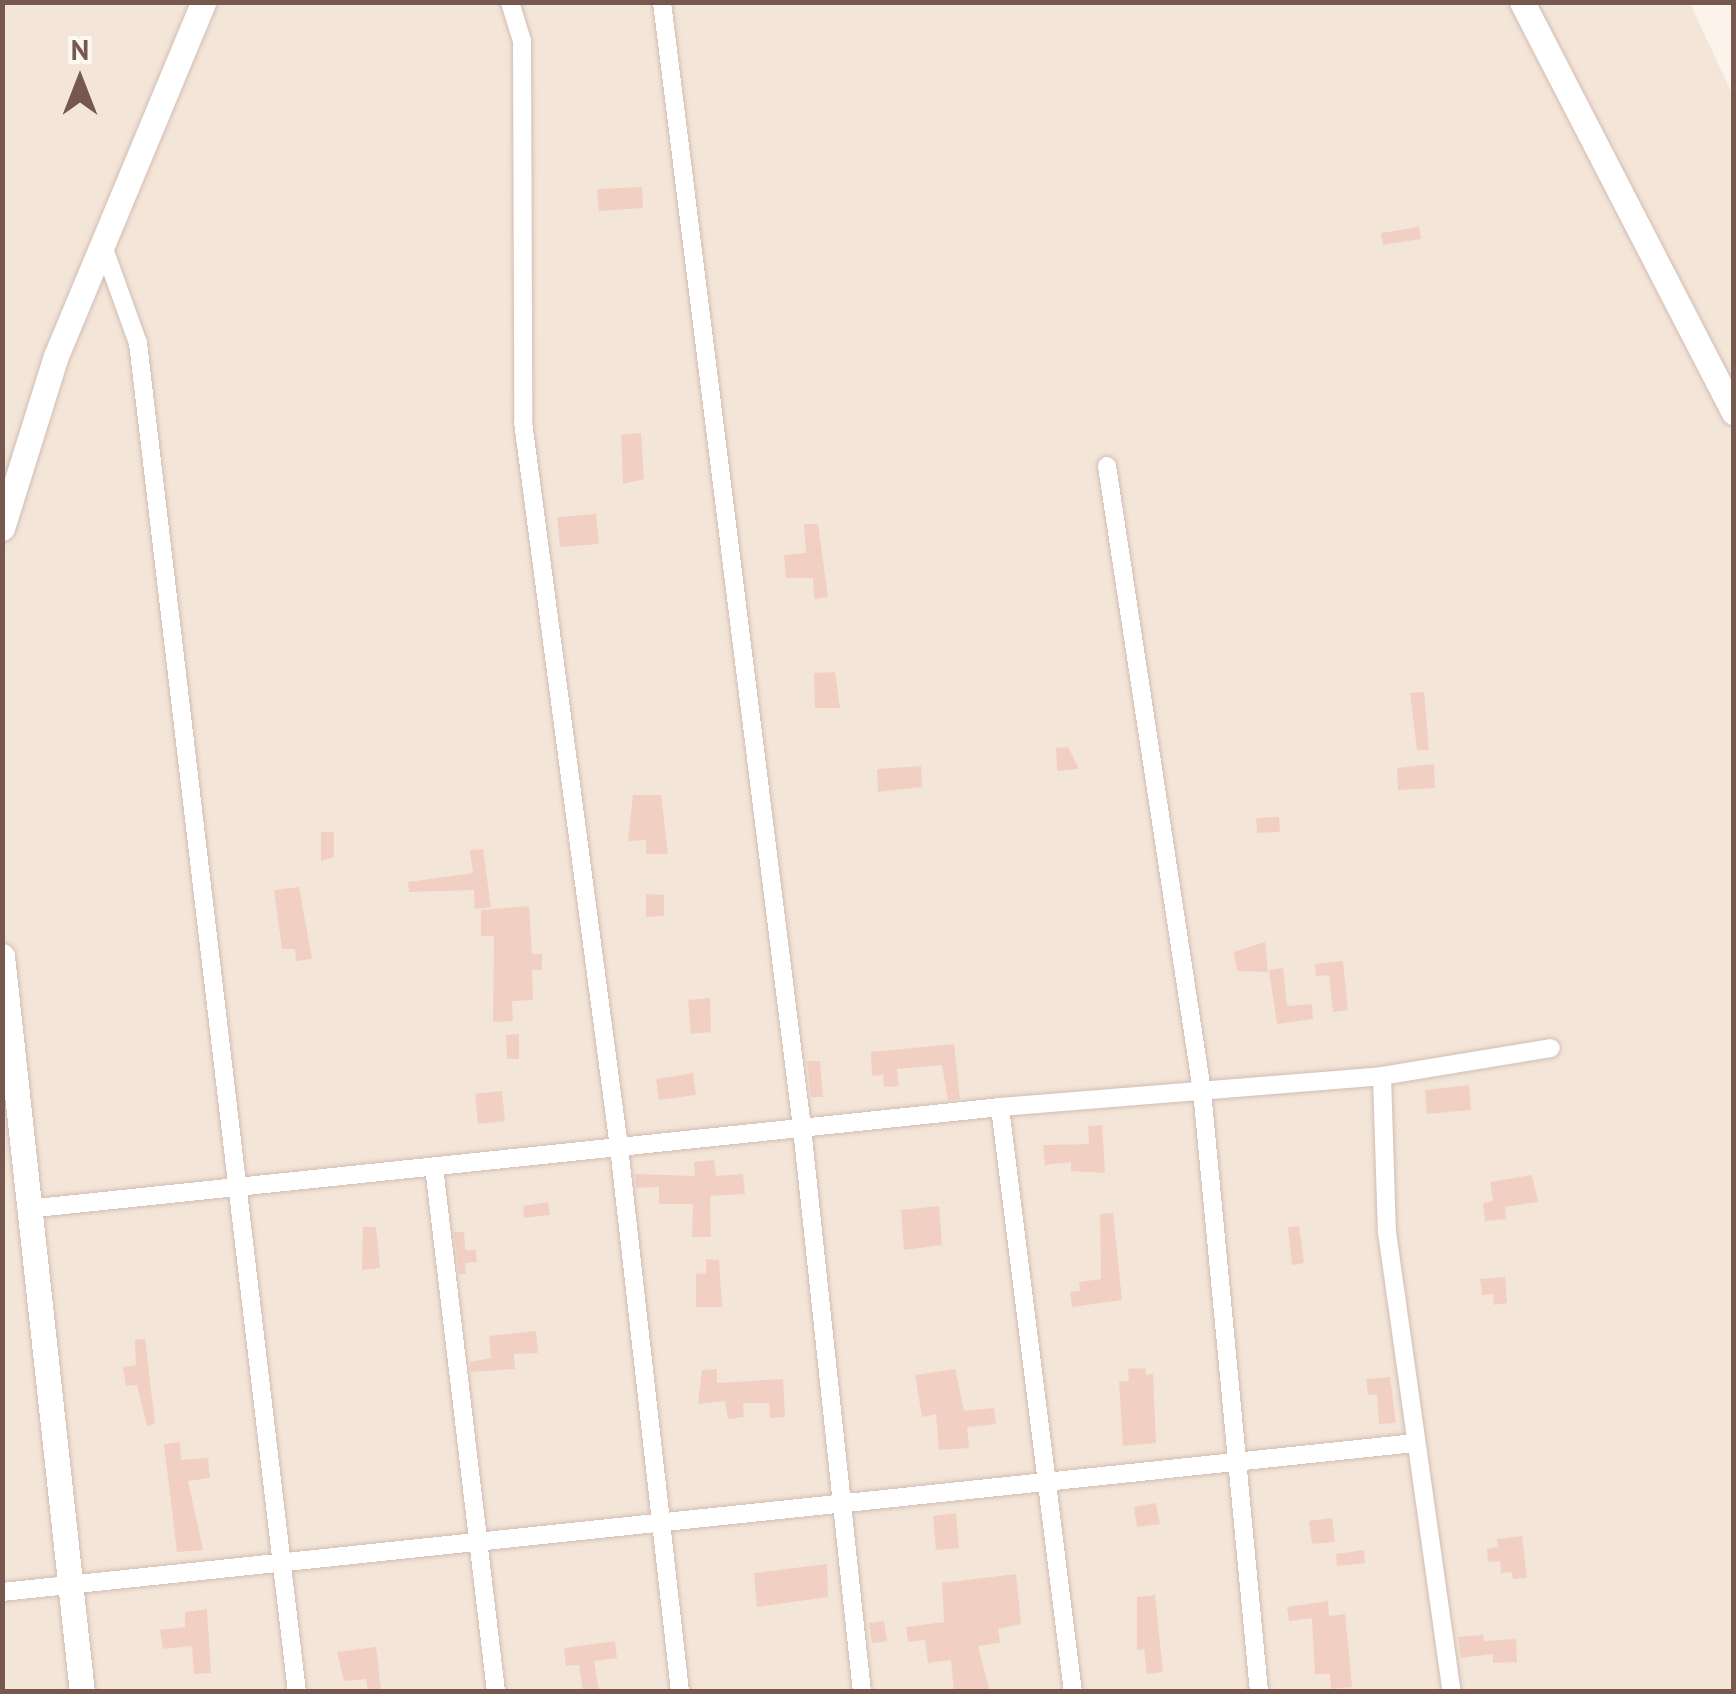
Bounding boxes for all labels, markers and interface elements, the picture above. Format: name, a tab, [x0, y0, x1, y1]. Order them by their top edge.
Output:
north arrow	[30, 30, 130, 130]
text: N	[71, 31, 89, 68]

